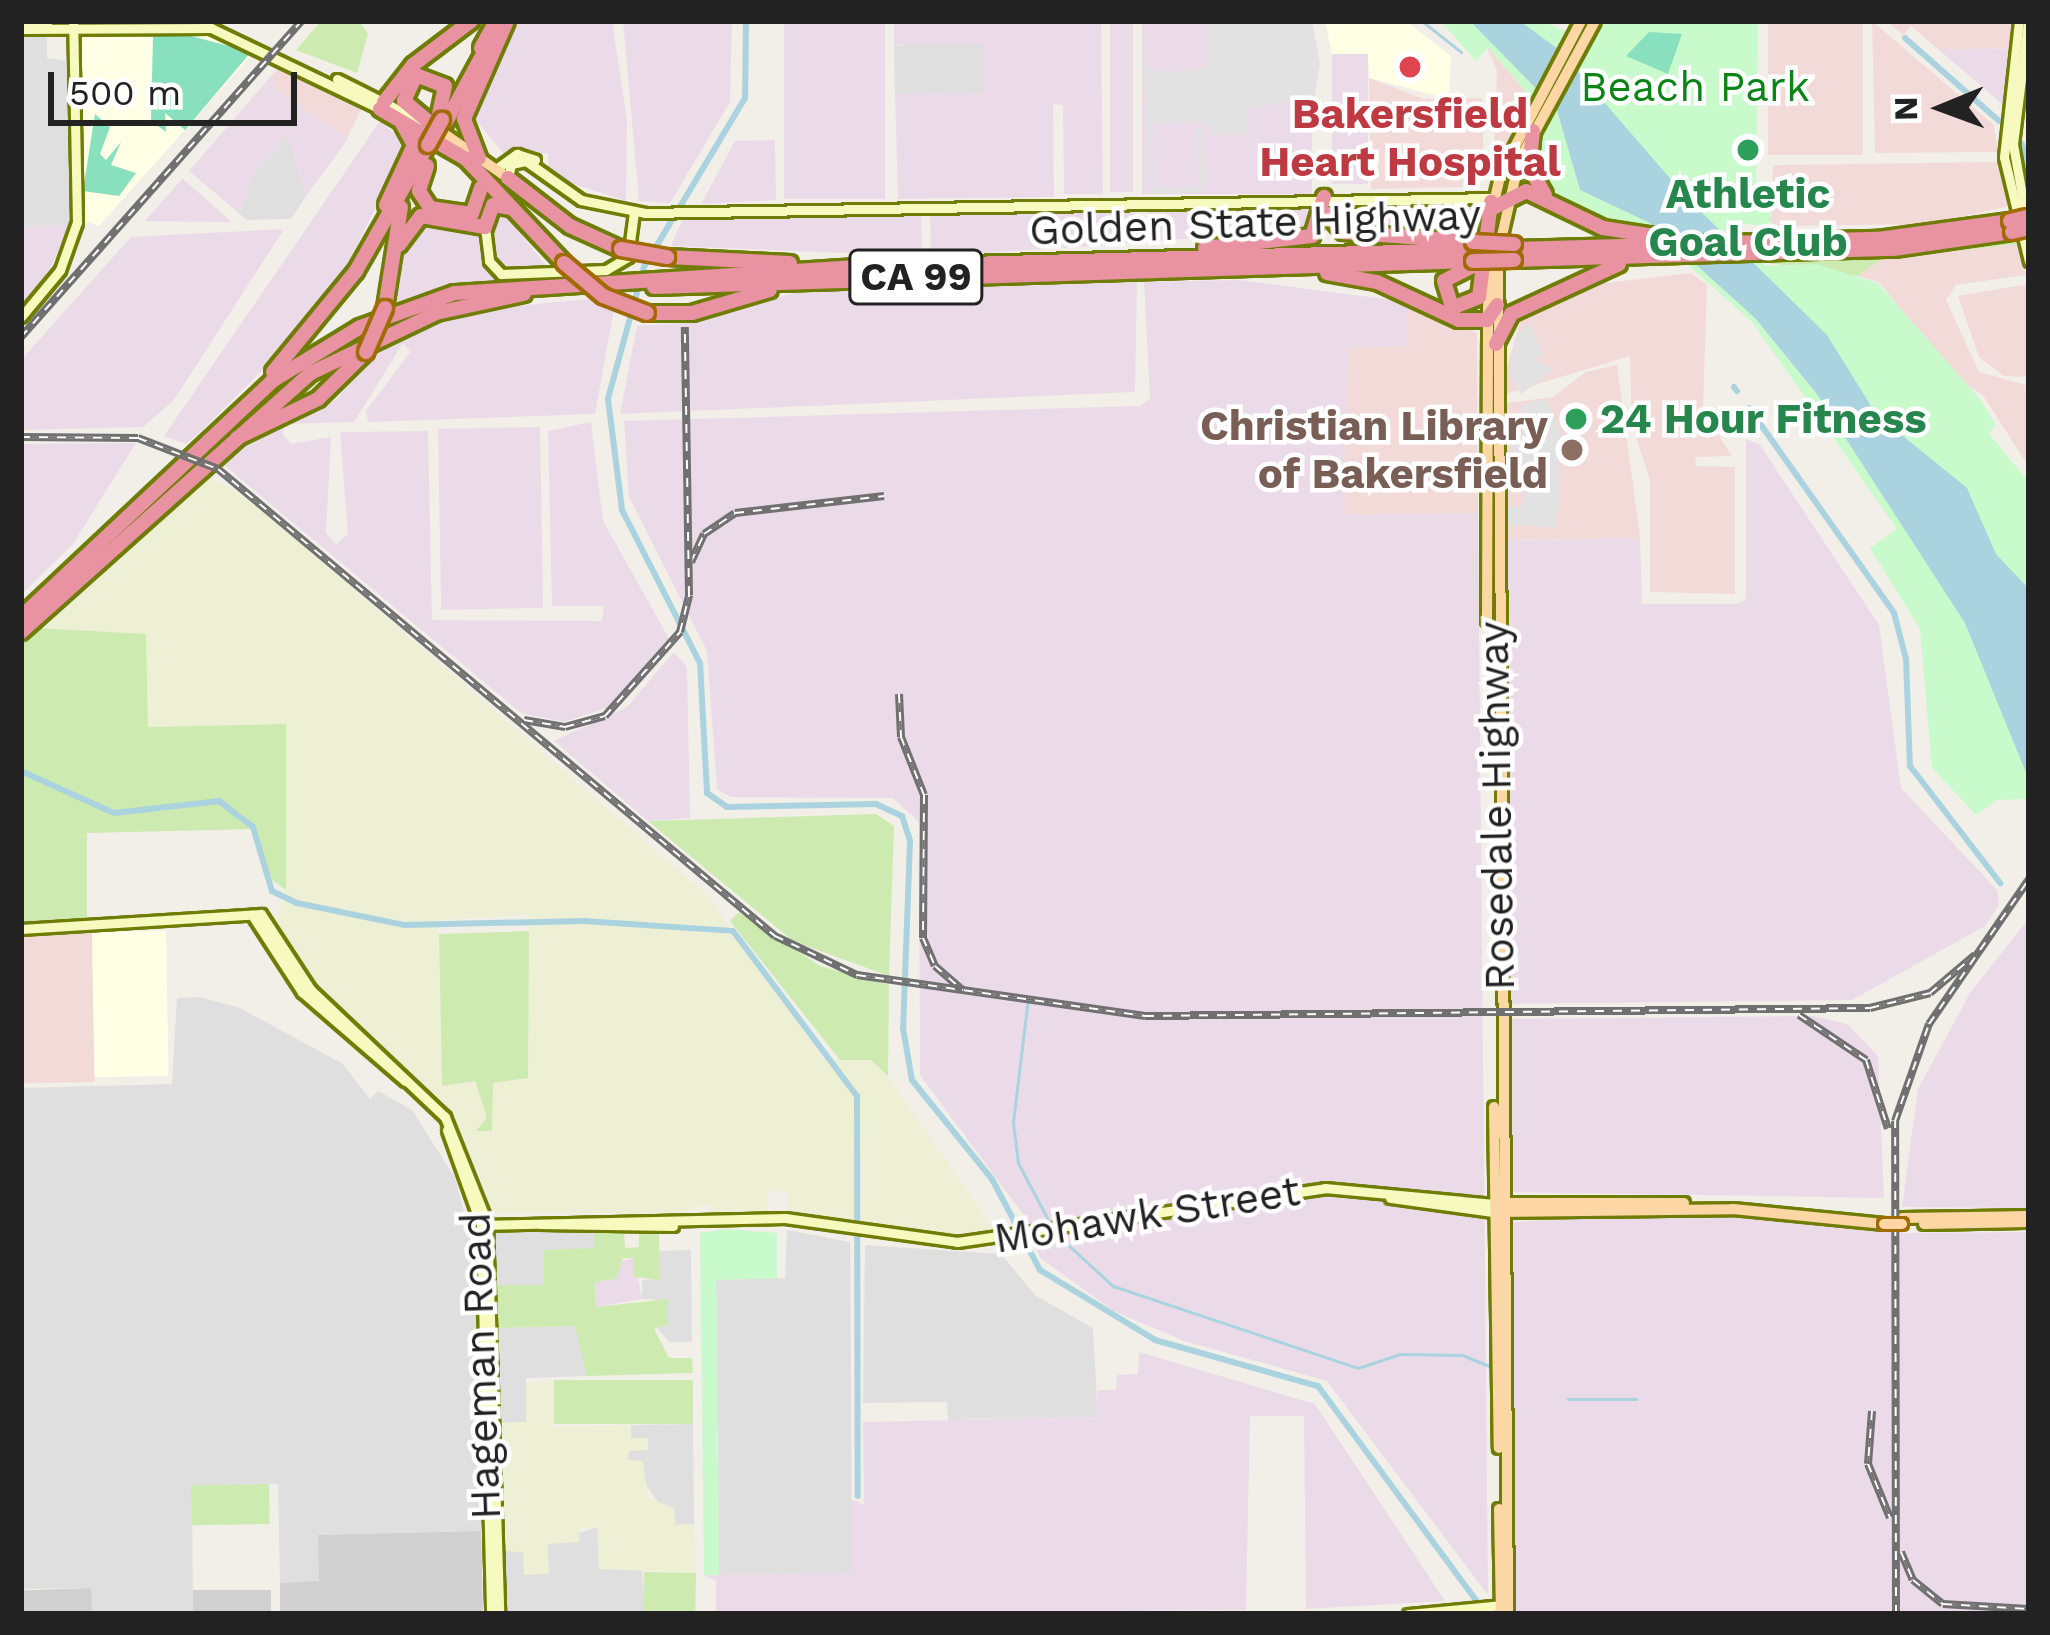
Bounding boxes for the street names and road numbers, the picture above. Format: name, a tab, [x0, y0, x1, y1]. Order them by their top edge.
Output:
street label: Golden State Highway	[1028, 190, 1482, 256]
road number: CA 99	[847, 244, 985, 310]
street label: Rosedale Highway	[1469, 621, 1525, 991]
street label: Mohawk Street	[990, 1166, 1304, 1264]
street label: Hageman Road	[450, 1211, 512, 1521]

